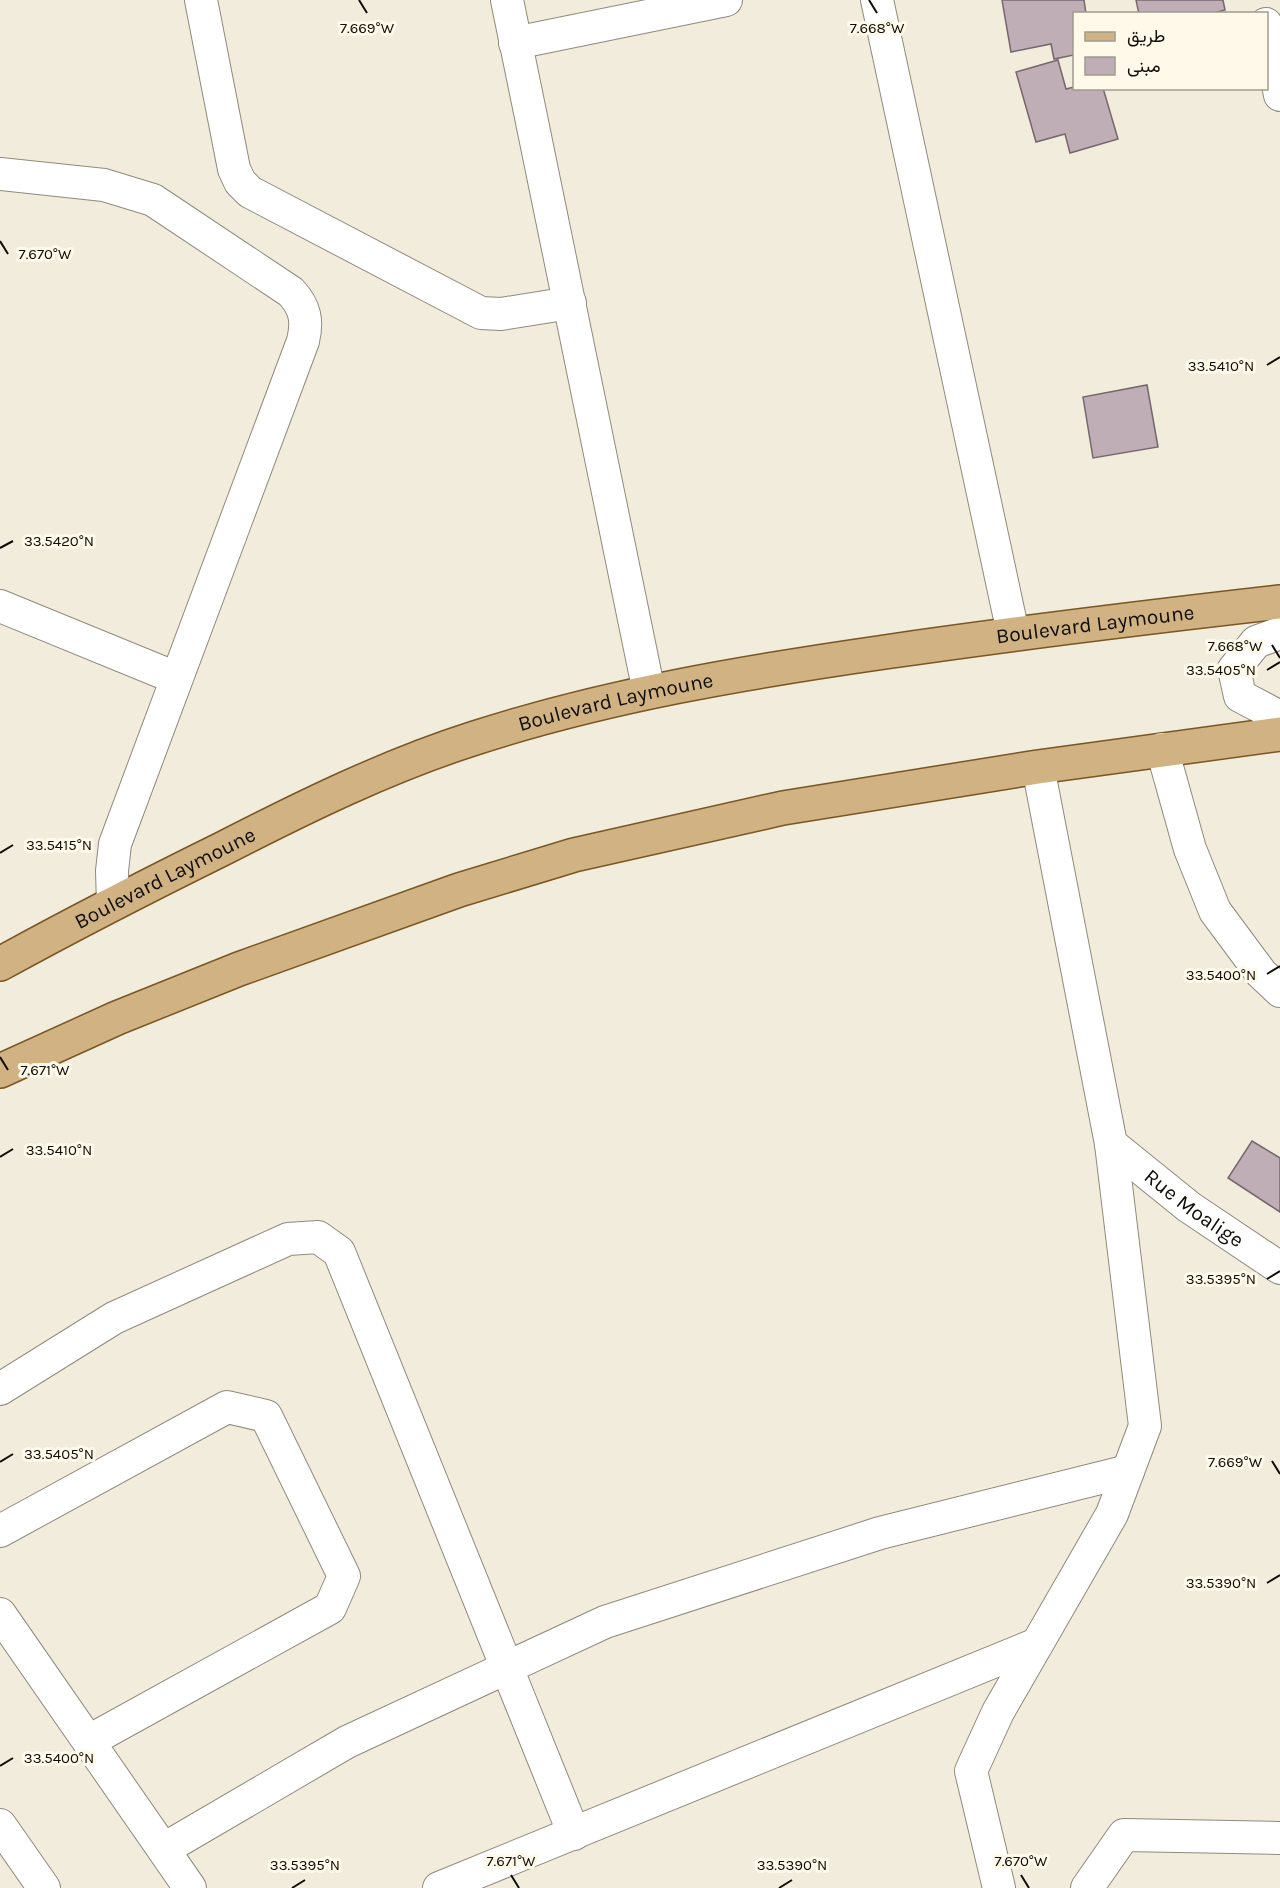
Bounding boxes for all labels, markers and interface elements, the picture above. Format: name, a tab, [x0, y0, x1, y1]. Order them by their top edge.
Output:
legend	[1073, 12, 1268, 90]
text: 7.669°W	[340, 19, 395, 37]
text: 7.668°W	[850, 19, 905, 37]
text: طريق	[1127, 25, 1165, 47]
text: مبنى	[1127, 55, 1161, 77]
text: 7.670°W	[19, 245, 72, 263]
text: 33.5410°N	[1188, 357, 1254, 375]
text: 33.5420°N	[24, 532, 94, 550]
street label: Boulevard Laymoune	[994, 600, 1196, 648]
text: 7.668°W	[1208, 637, 1263, 655]
text: 33.5405°N	[1186, 661, 1256, 679]
street label: Boulevard Laymoune	[515, 668, 715, 736]
street label: Boulevard Laymoune	[70, 822, 259, 934]
text: 33.5415°N	[26, 836, 92, 854]
text: 33.5400°N	[1186, 966, 1256, 984]
text: 7.671°W	[21, 1061, 70, 1079]
text: 33.5410°N	[26, 1141, 92, 1159]
street label: Rue Moalige	[1140, 1164, 1248, 1252]
text: 33.5395°N	[1186, 1270, 1256, 1288]
text: 33.5405°N	[24, 1445, 94, 1463]
text: 7.669°W	[1208, 1453, 1263, 1471]
text: 33.5390°N	[1186, 1574, 1256, 1592]
text: 33.5400°N	[24, 1749, 94, 1767]
text: 7.671°W	[487, 1852, 536, 1870]
text: 7.670°W	[995, 1852, 1048, 1870]
text: 33.5395°N	[270, 1856, 340, 1874]
text: 33.5390°N	[757, 1856, 827, 1874]

